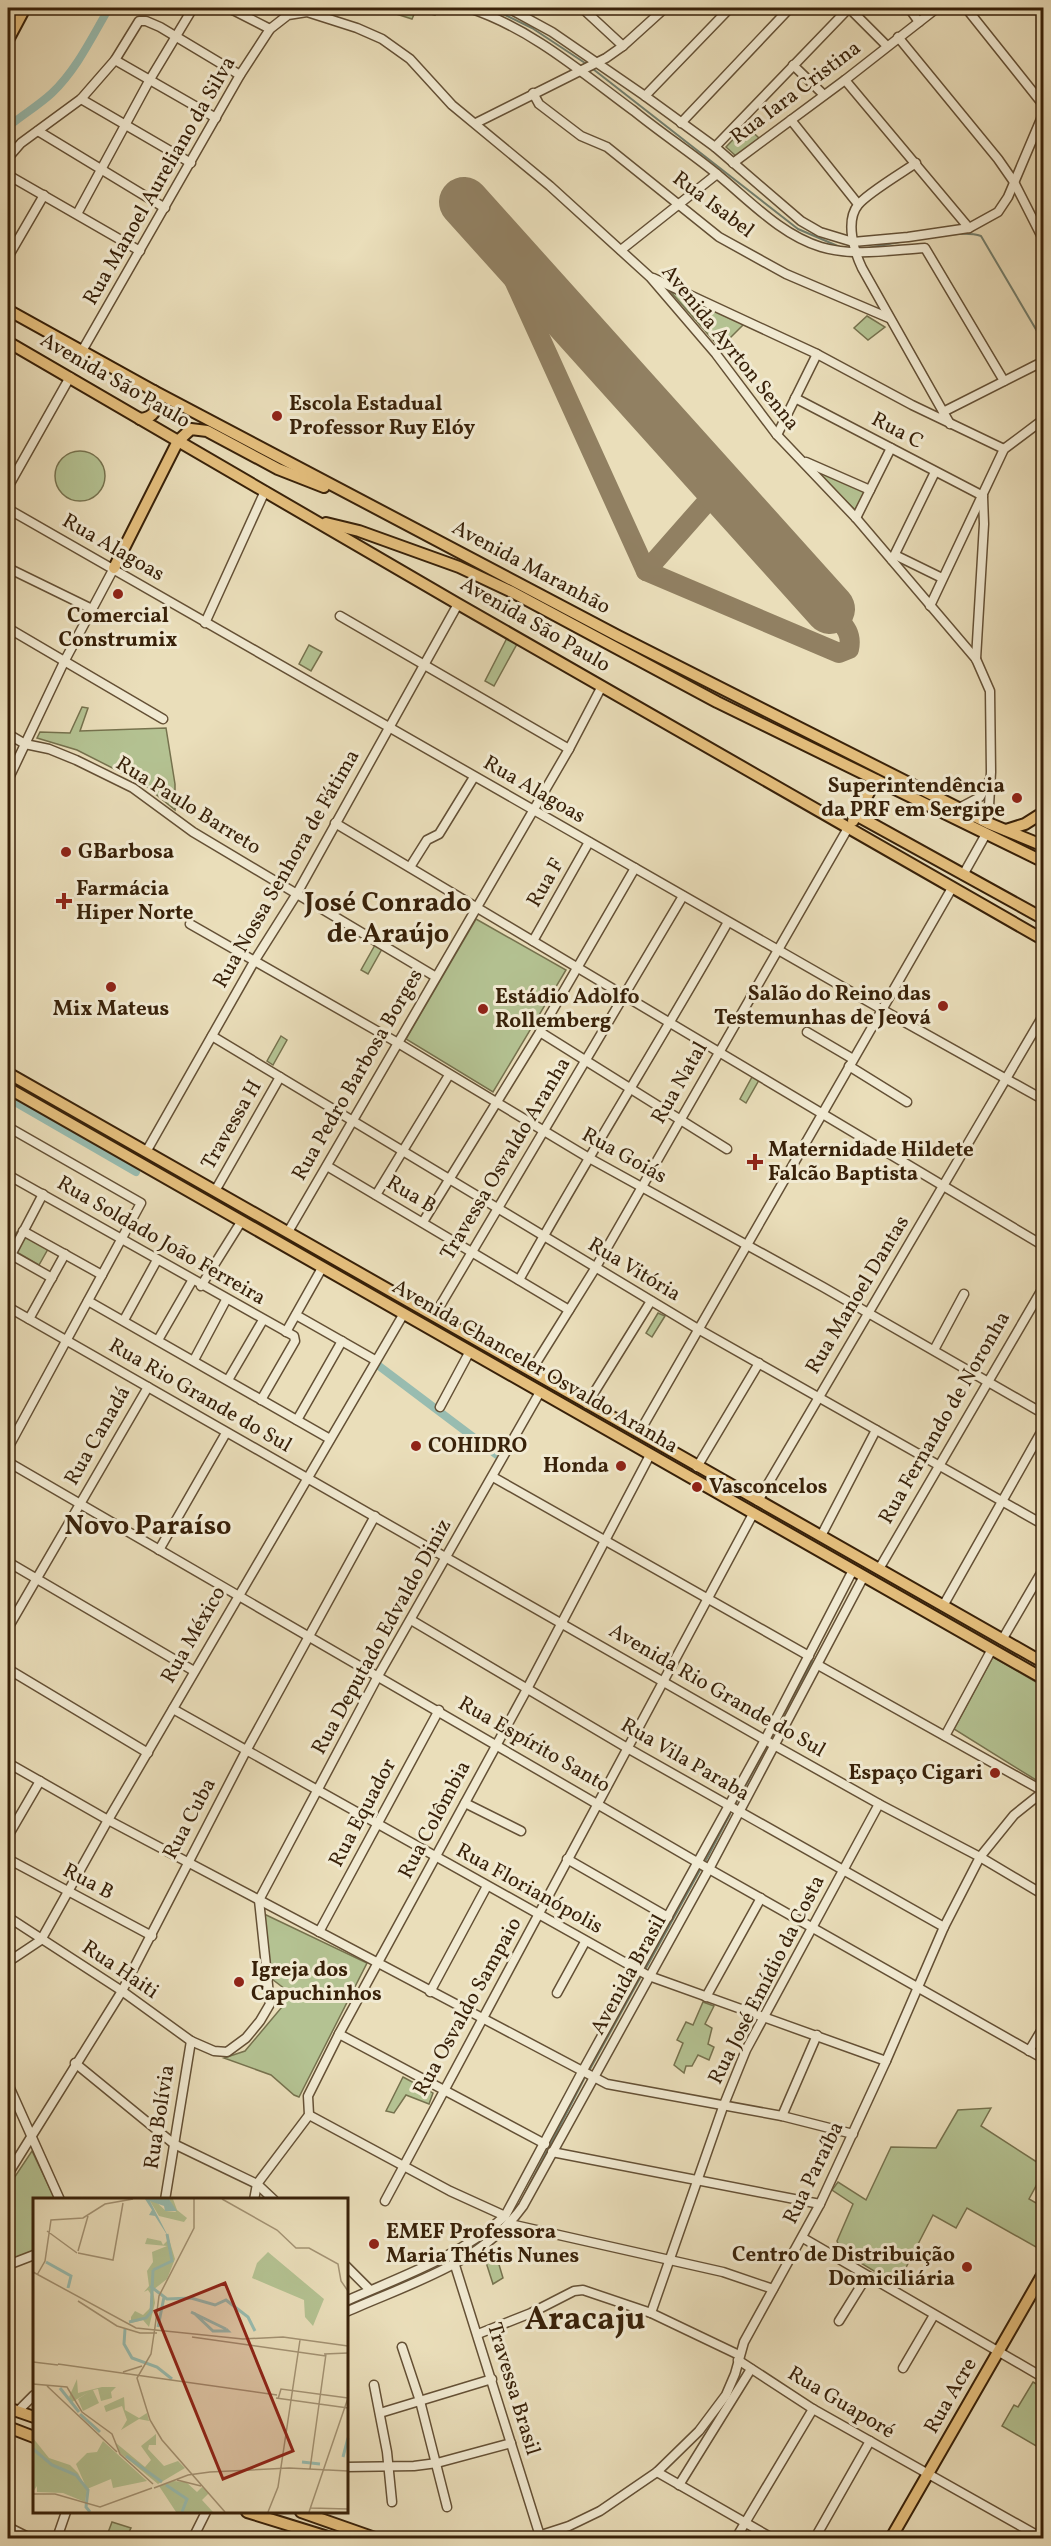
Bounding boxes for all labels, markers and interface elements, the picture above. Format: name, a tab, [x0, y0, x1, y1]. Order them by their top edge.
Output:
street label: Rua Iara Cristina	[725, 34, 867, 152]
street label: Rua Manoel Aureliano da Silva	[77, 51, 243, 311]
street label: Rua Isabel	[666, 165, 760, 245]
street label: Avenida Ayrton Senna	[654, 259, 806, 437]
street label: Avenida São Paulo	[35, 326, 195, 436]
place label: Escola Estadual Professor Ruy Elóy	[289, 390, 475, 443]
street label: Rua C	[866, 405, 928, 457]
marker: Escola Estadual Professor Ruy Elóy	[270, 409, 284, 423]
street label: Rua Alagoas	[56, 507, 170, 589]
street label: Avenida Maranhão	[447, 514, 615, 622]
street label: Avenida São Paulo	[455, 570, 615, 680]
marker: Comercial Construmix	[111, 587, 125, 601]
place label: Comercial Construmix	[58, 602, 178, 655]
street label: Rua Nossa Senhora de Fátima	[207, 744, 367, 994]
street label: Rua Alagoas	[477, 749, 591, 831]
street label: Rua Paulo Barreto	[110, 750, 266, 862]
place label: Superintendência da PRF em Sergipe	[821, 772, 1005, 825]
marker: Superintendência da PRF em Sergipe	[1010, 791, 1024, 805]
place label: GBarbosa	[78, 838, 174, 867]
marker: GBarbosa	[59, 845, 73, 859]
street label: Rua F	[520, 853, 572, 913]
place label: Farmácia Hiper Norte	[76, 875, 194, 928]
district label: José Conrado de Araújo	[304, 885, 471, 954]
marker: Farmácia Hiper Norte	[57, 894, 71, 908]
street label: Rua Pedro Barbosa Borges	[285, 964, 431, 1186]
marker: Mix Mateus	[104, 980, 118, 994]
place label: Salão do Reino das Testemunhas de Jeová	[714, 980, 931, 1033]
place label: Estádio Adolfo Rollemberg	[495, 983, 640, 1036]
place label: Mix Mateus	[53, 995, 169, 1024]
marker: Salão do Reino das Testemunhas de Jeová	[936, 999, 950, 1013]
marker: Estádio Adolfo Rollemberg	[476, 1002, 490, 1016]
street label: Rua Natal	[645, 1036, 715, 1130]
street label: Travessa Osvaldo Aranha	[434, 1052, 578, 1266]
street label: Travessa H	[195, 1075, 269, 1175]
street label: Rua Goiás	[576, 1121, 672, 1191]
place label: Maternidade Hildete Falcão Baptista	[768, 1136, 974, 1189]
marker: Maternidade Hildete Falcão Baptista	[746, 1153, 764, 1171]
street label: Rua Soldado João Ferreira	[51, 1169, 271, 1313]
street label: Rua B	[380, 1169, 442, 1221]
street label: Rua Manoel Dantas	[799, 1210, 917, 1380]
street label: Rua Vitória	[582, 1231, 686, 1309]
street label: Avenida Chanceler Osvaldo Aranha	[387, 1273, 683, 1461]
street label: Rua Fernando de Noronha	[872, 1306, 1018, 1530]
street label: Rua Rio Grande do Sul	[103, 1332, 297, 1460]
street label: Rua Canadá	[58, 1381, 138, 1491]
place label: COHIDRO	[428, 1432, 527, 1461]
marker: COHIDRO	[409, 1439, 423, 1453]
place label: Honda	[543, 1452, 609, 1481]
marker: Honda	[614, 1459, 628, 1473]
place label: Vasconcelos	[709, 1473, 827, 1502]
marker: Vasconcelos	[690, 1480, 704, 1494]
district label: Novo Paraíso	[64, 1508, 232, 1546]
street label: Rua Deputado Edvaldo Diniz	[305, 1514, 459, 1760]
street label: Rua México	[154, 1581, 234, 1689]
street label: Avenida Rio Grande do Sul	[603, 1617, 831, 1765]
street label: Rua Espírito Santo	[453, 1690, 615, 1800]
street label: Rua Vila Paraba	[615, 1711, 755, 1809]
street label: Rua Equador	[322, 1753, 404, 1872]
street label: Rua Colômbia	[392, 1756, 478, 1884]
place label: Espaço Cigari	[848, 1759, 983, 1788]
marker: Espaço Cigari	[988, 1766, 1002, 1780]
street label: Rua Cuba	[156, 1773, 224, 1865]
street label: Rua Florianópolis	[450, 1837, 608, 1941]
street label: Rua B	[57, 1857, 119, 1907]
street label: Rua José Emídio da Costa	[702, 1870, 832, 2090]
street label: Avenida Brasil	[584, 1910, 674, 2040]
street label: Rua Osvaldo Sampaio	[407, 1912, 529, 2102]
street label: Rua Haiti	[76, 1934, 164, 2006]
place label: Igreja dos Capuchinhos	[251, 1956, 382, 2009]
marker: Igreja dos Capuchinhos	[232, 1975, 246, 1989]
street label: Rua Bolívia	[137, 2063, 183, 2171]
street label: Rua Paraíba	[777, 2117, 851, 2229]
inset map	[33, 2198, 348, 2513]
place label: EMEF Professora Maria Thétis Nunes	[386, 2218, 579, 2271]
marker: EMEF Professora Maria Thétis Nunes	[367, 2237, 381, 2251]
place label: Centro de Distribuição Domiciliária	[732, 2241, 955, 2294]
marker: Centro de Distribuição Domiciliária	[960, 2260, 974, 2274]
district label: Aracaju	[525, 2298, 645, 2344]
street label: Travessa Brasil	[479, 2319, 547, 2459]
street label: Rua Acre	[918, 2353, 984, 2439]
street label: Rua Guaporé	[782, 2360, 900, 2446]

